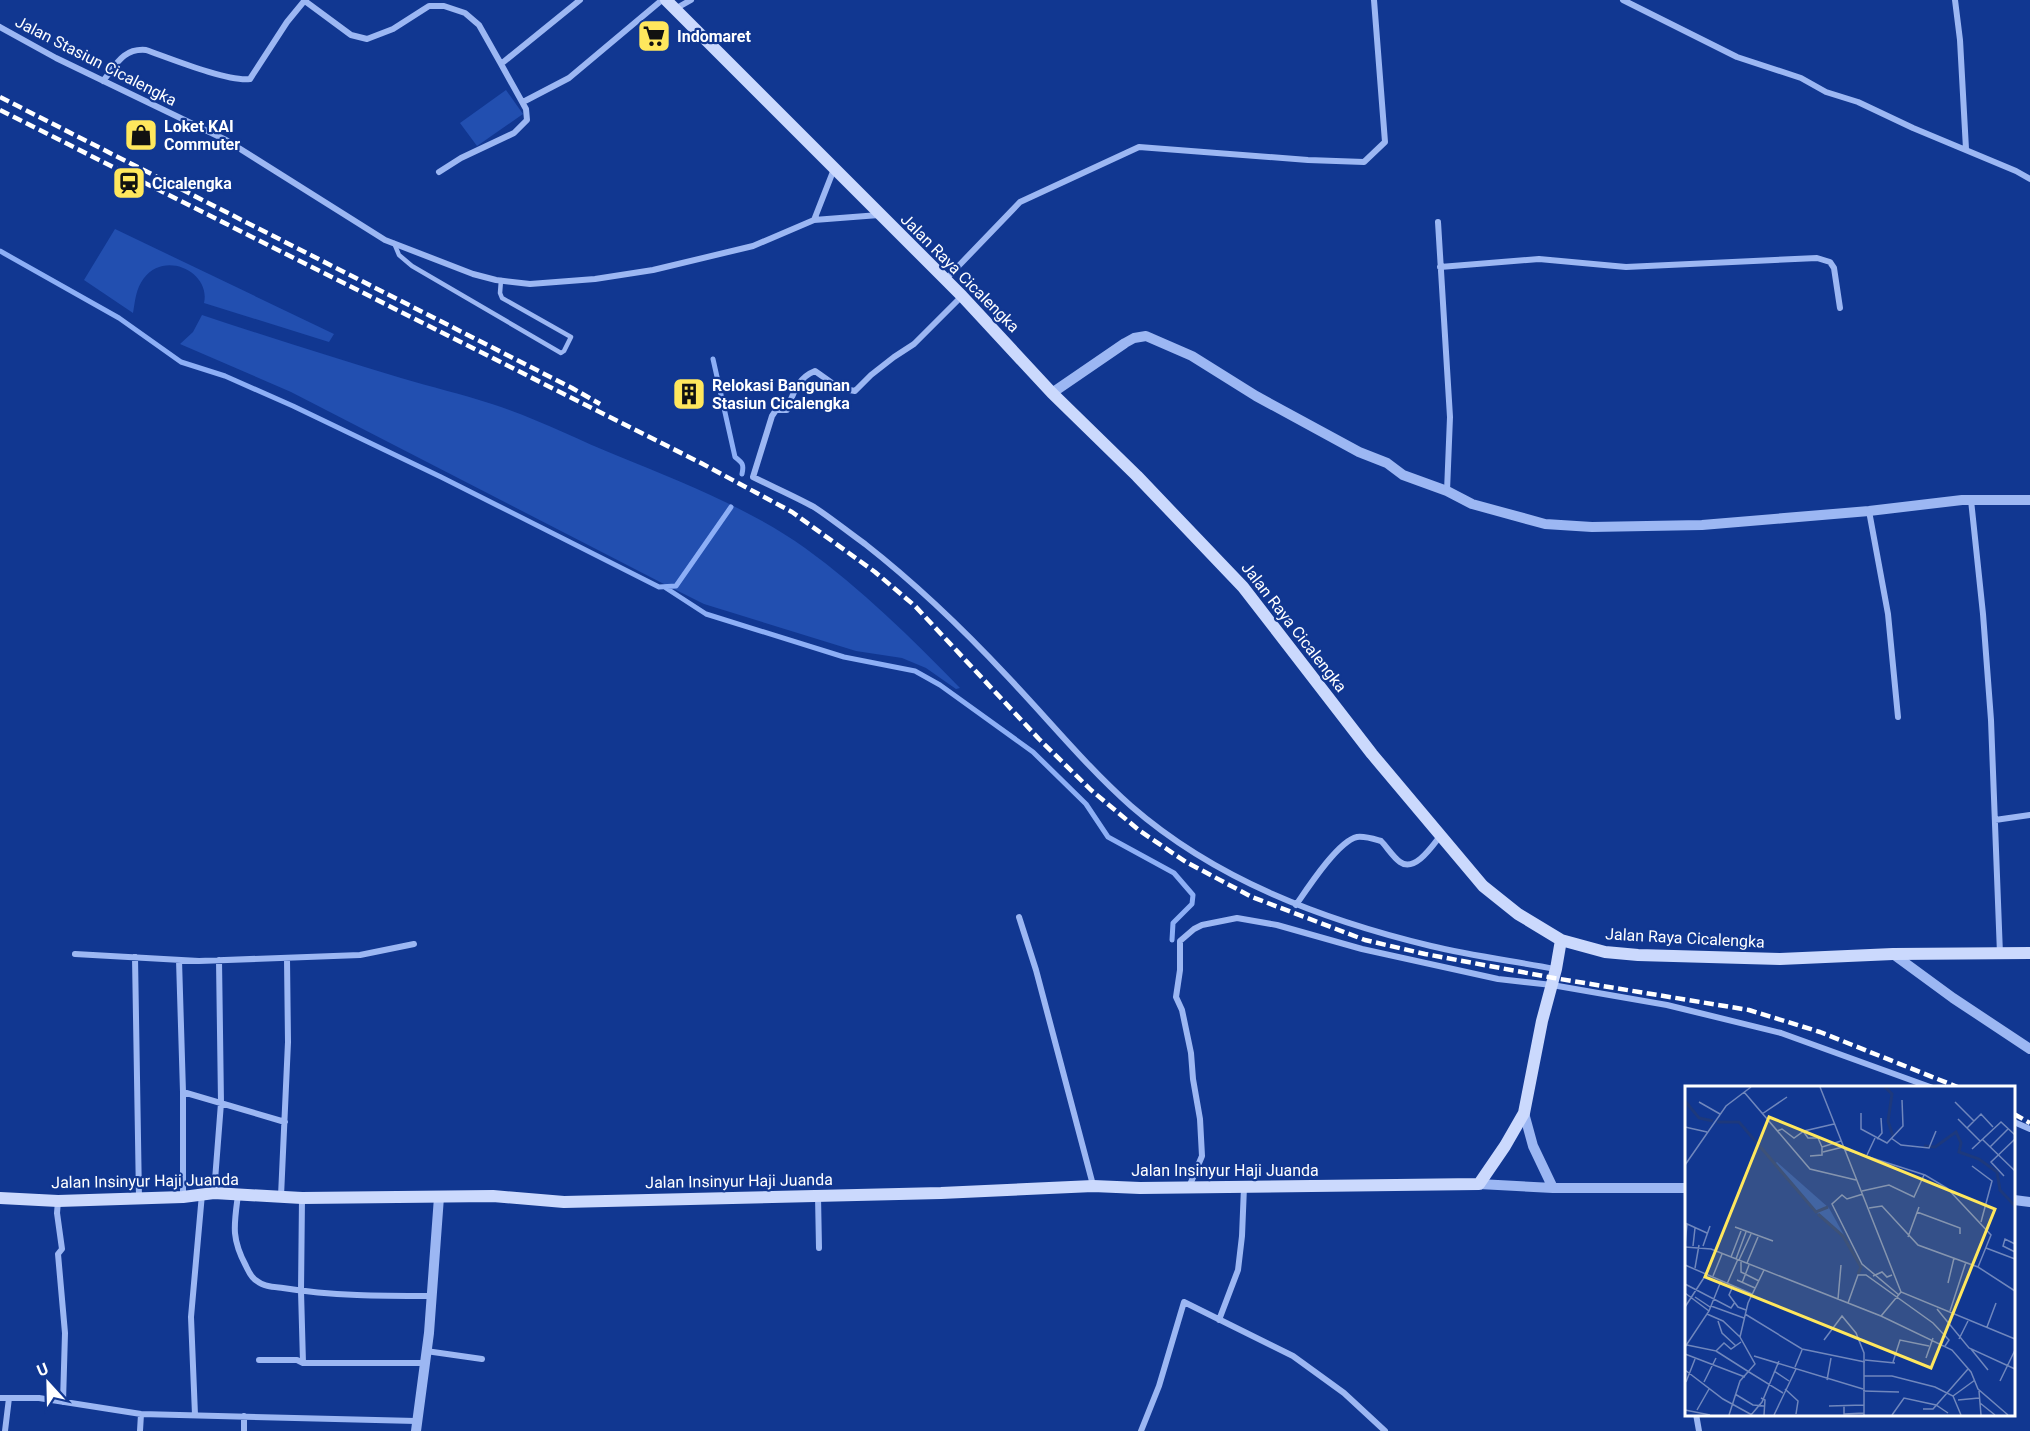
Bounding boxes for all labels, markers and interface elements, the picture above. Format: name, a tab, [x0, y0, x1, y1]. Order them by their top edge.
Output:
street label: Jalan Stasiun Cicalengka	[12, 12, 180, 110]
supermarket icon: Indomaret	[636, 18, 672, 54]
place label: Indomaret	[677, 27, 751, 46]
shop icon: Loket KAI Commuter	[123, 117, 159, 153]
place label: Loket KAI Commuter	[164, 117, 240, 154]
station icon: Cicalengka	[111, 165, 147, 201]
place label: Cicalengka	[152, 174, 232, 193]
street label: Jalan Raya Cicalengka	[897, 210, 1023, 336]
building icon: Relokasi Bangunan Stasiun Cicalengka	[671, 376, 707, 412]
place label: Relokasi Bangunan Stasiun Cicalengka	[712, 376, 850, 413]
street label: Jalan Raya Cicalengka	[1237, 558, 1351, 696]
street label: Jalan Raya Cicalengka	[1605, 924, 1765, 952]
inset map	[1685, 1086, 2015, 1416]
street label: Jalan Insinyur Haji Juanda	[1131, 1161, 1319, 1180]
street label: Jalan Insinyur Haji Juanda	[51, 1170, 239, 1192]
street label: Jalan Insinyur Haji Juanda	[645, 1170, 833, 1192]
north arrow	[18, 1353, 78, 1413]
text: U	[34, 1359, 51, 1380]

